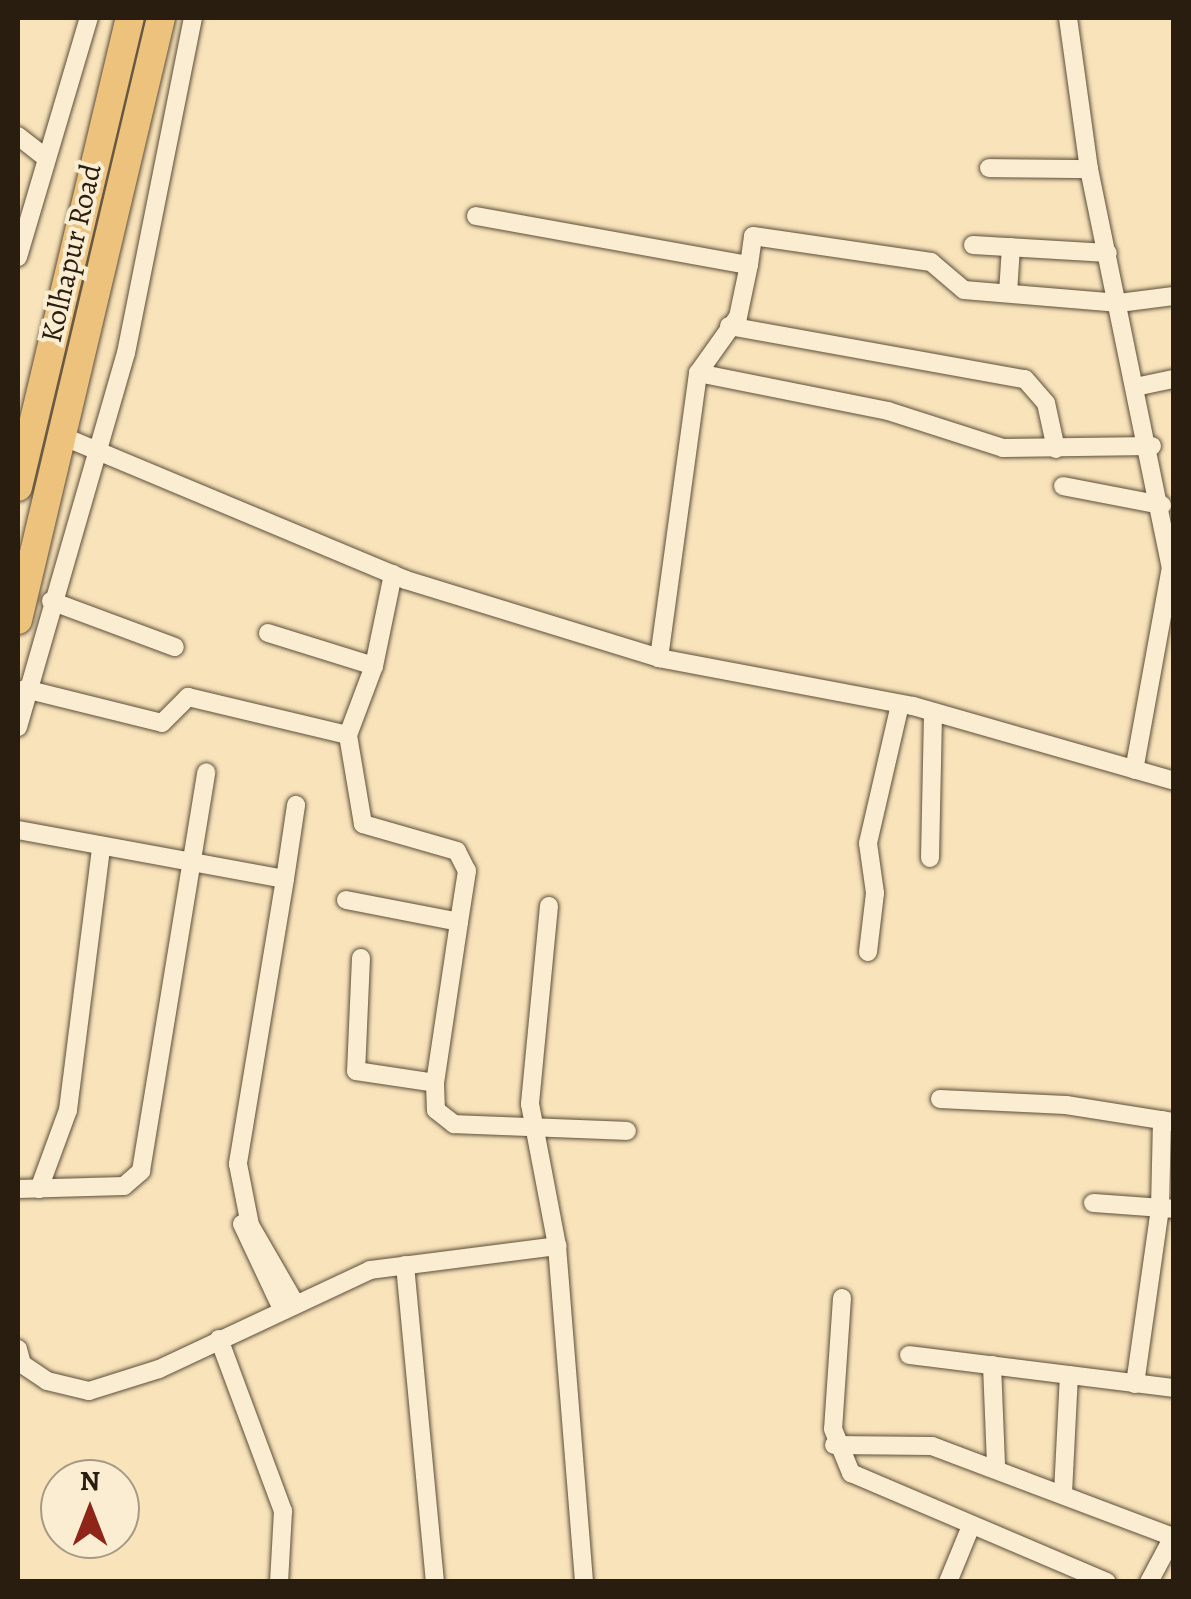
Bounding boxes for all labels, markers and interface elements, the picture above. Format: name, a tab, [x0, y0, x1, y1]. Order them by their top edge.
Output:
street label: Kolhapur Road	[33, 160, 109, 346]
north arrow	[40, 1459, 140, 1559]
text: N	[80, 1462, 100, 1500]

